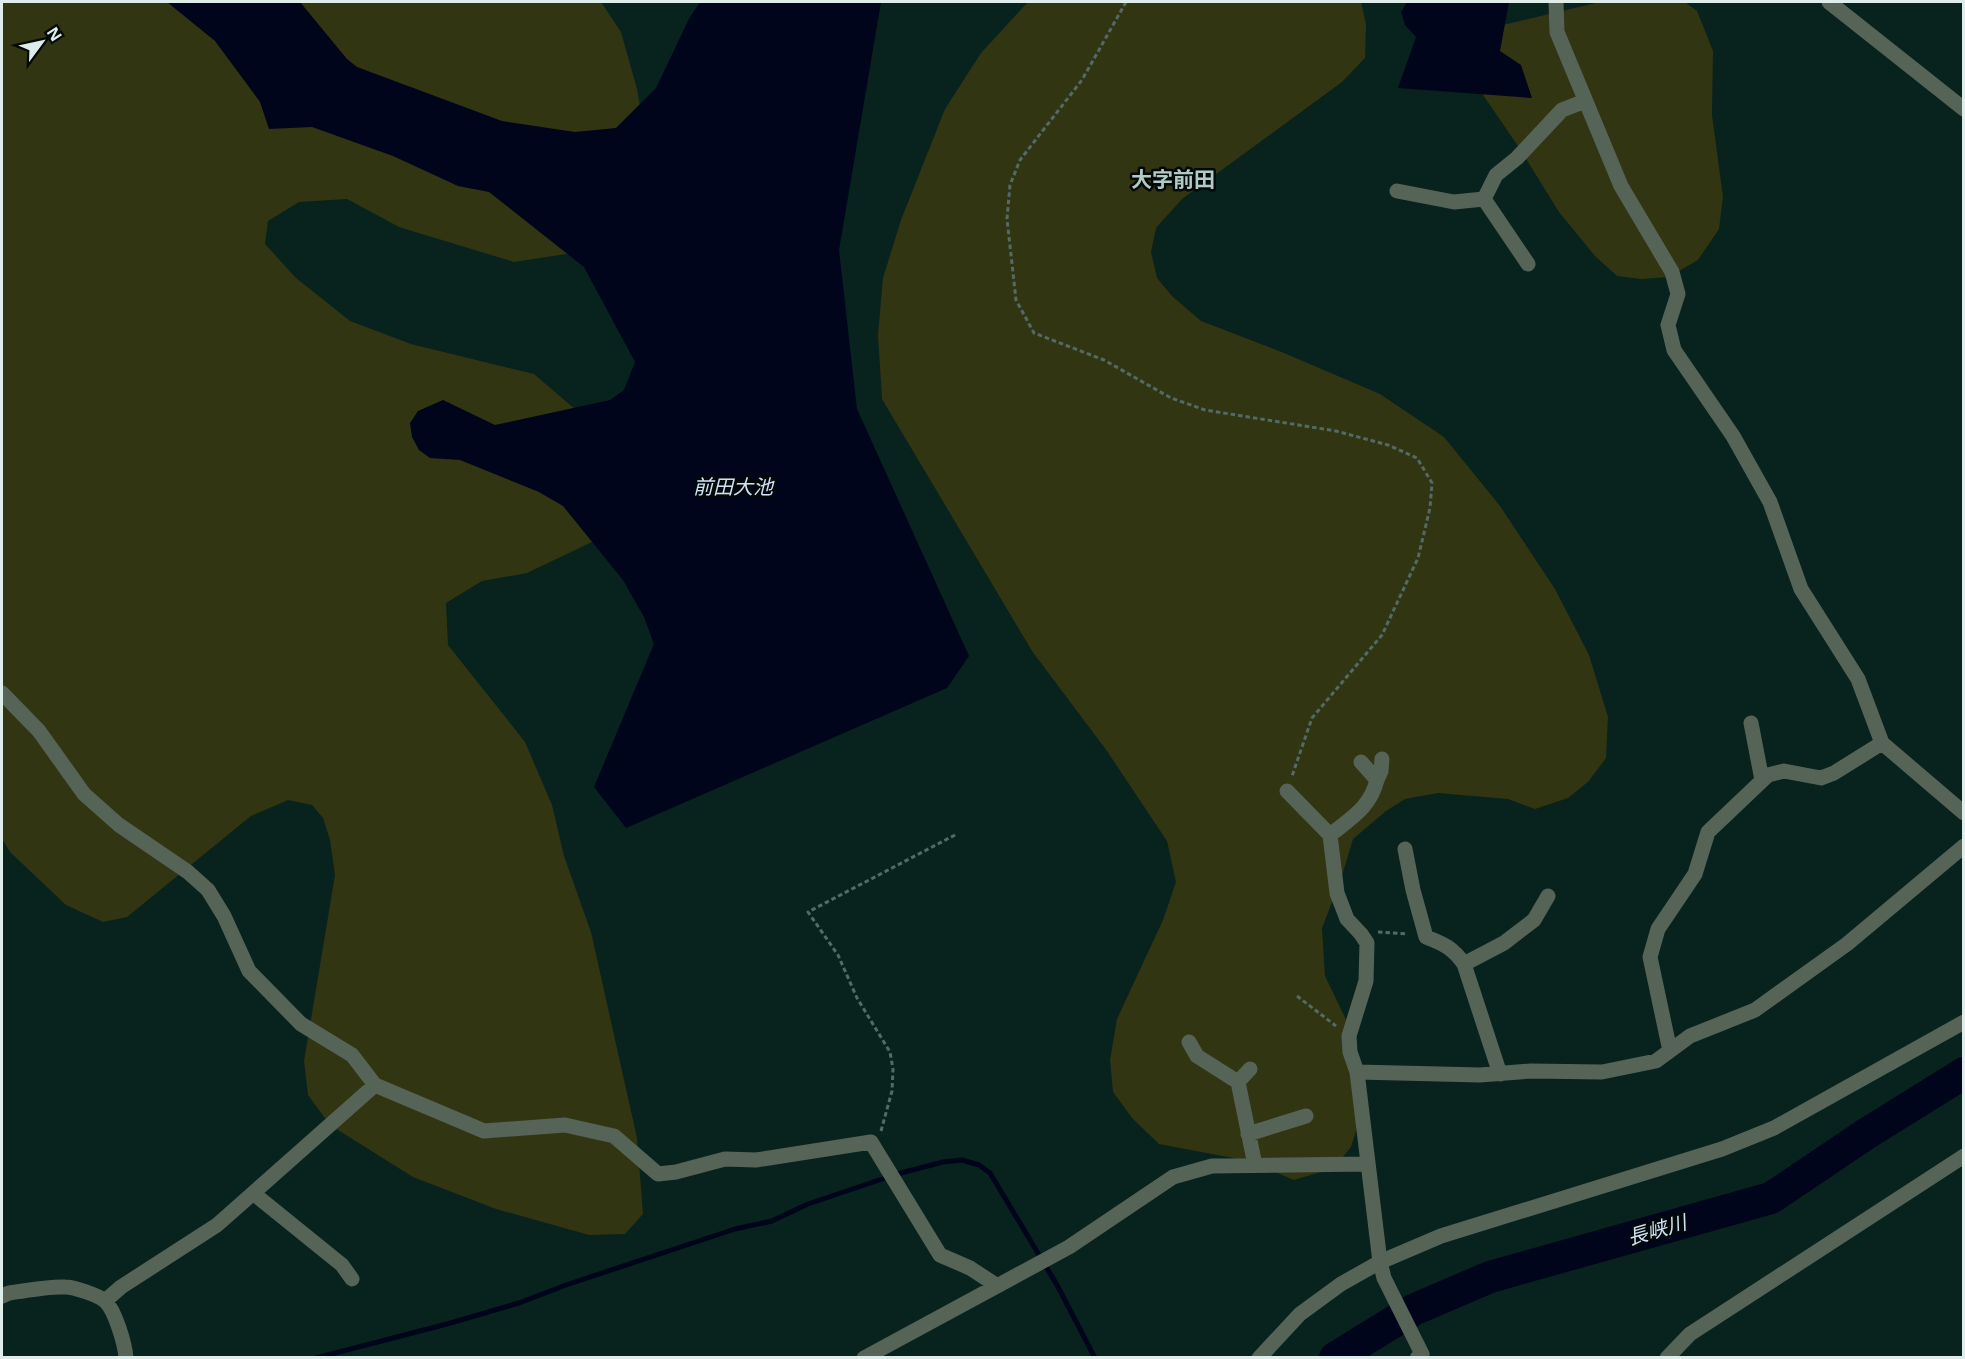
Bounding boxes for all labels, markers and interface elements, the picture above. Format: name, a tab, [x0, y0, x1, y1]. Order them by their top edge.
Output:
north arrow	[12, 12, 72, 72]
text: N	[42, 22, 67, 45]
district label: 大字前田	[1131, 165, 1215, 193]
water label: 前田大池	[693, 473, 775, 500]
water label: 長峡川	[1624, 1208, 1691, 1251]

